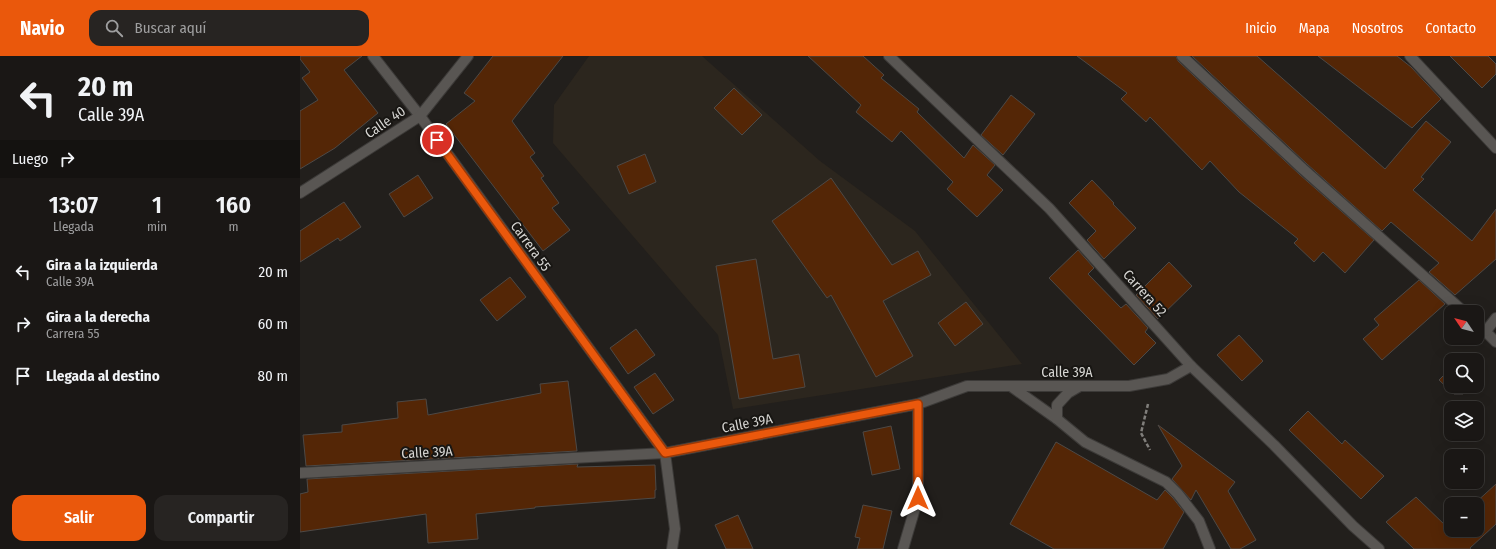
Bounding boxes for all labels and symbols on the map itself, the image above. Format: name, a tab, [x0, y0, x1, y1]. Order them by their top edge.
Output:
street label: Calle 40	[362, 103, 409, 142]
pin	[420, 123, 454, 157]
street label: Carrera 55	[507, 218, 554, 275]
street label: Carrera 52	[1119, 266, 1170, 320]
north arrow	[1444, 305, 1484, 345]
street label: Calle 39A	[1041, 364, 1093, 381]
street label: Calle 39A	[720, 410, 775, 437]
street label: Calle 39A	[401, 443, 454, 462]
position arrow	[897, 477, 939, 519]

